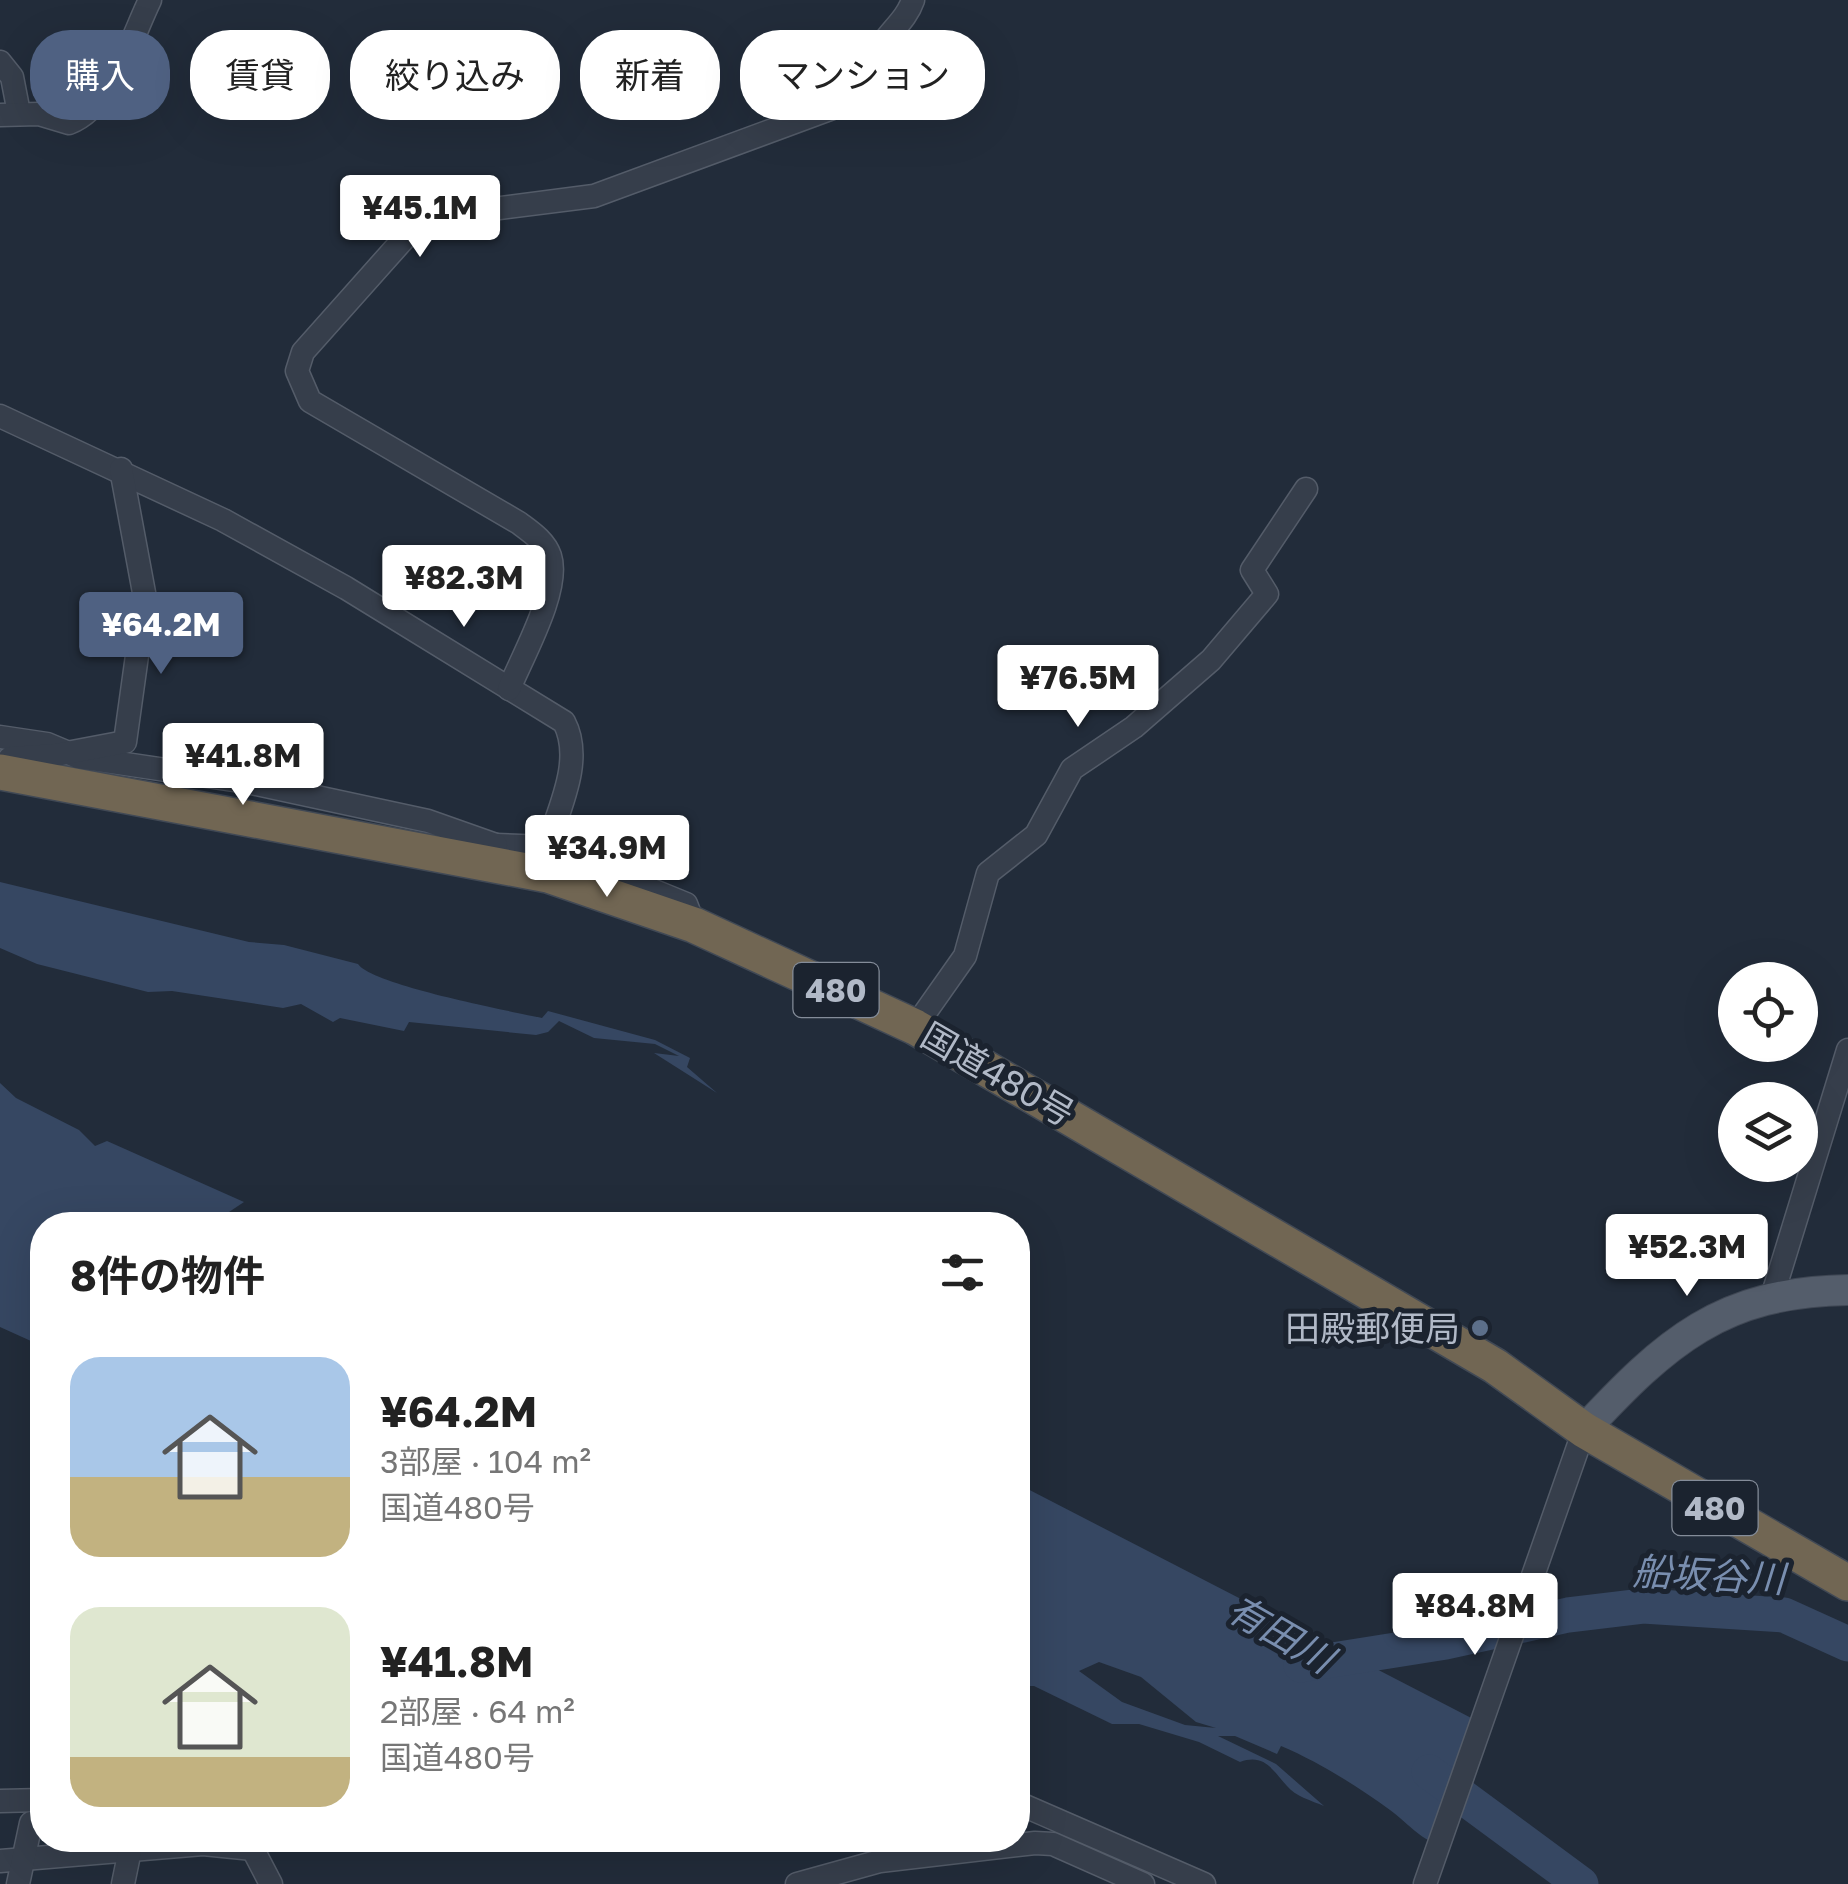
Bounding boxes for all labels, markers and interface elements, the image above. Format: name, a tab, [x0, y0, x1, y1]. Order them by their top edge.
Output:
chip: 購入	[30, 30, 170, 120]
chip: 賃貸	[190, 30, 330, 120]
chip: 絞り込み	[350, 30, 560, 120]
chip: 新着	[580, 30, 720, 120]
chip: マンション	[740, 30, 985, 120]
pin: ¥45.1M	[339, 175, 501, 260]
text: ¥45.1M	[362, 188, 478, 226]
pin: ¥82.3M	[383, 545, 545, 630]
text: ¥82.3M	[404, 558, 524, 596]
pin: ¥64.2M	[80, 592, 242, 677]
text: ¥64.2M	[101, 605, 221, 643]
pin: ¥76.5M	[997, 645, 1159, 730]
text: ¥76.5M	[1019, 658, 1137, 696]
pin: ¥41.8M	[162, 723, 324, 808]
text: ¥41.8M	[185, 736, 301, 774]
pin: ¥34.9M	[526, 815, 688, 900]
text: ¥34.9M	[547, 828, 667, 866]
map controls	[1718, 962, 1818, 1182]
button: locate	[1718, 962, 1818, 1062]
road number: 480	[794, 963, 878, 1017]
street label: 国道480号	[914, 1013, 1082, 1135]
button: layers	[1718, 1082, 1818, 1182]
pin: ¥52.3M	[1606, 1214, 1768, 1299]
text: ¥52.3M	[1628, 1227, 1746, 1265]
icon: filters	[935, 1245, 990, 1300]
text: 8件の物件	[70, 1250, 265, 1300]
place label: 田殿郵便局	[1285, 1307, 1460, 1349]
marker: 田殿郵便局	[1469, 1317, 1491, 1339]
text: ¥64.2M	[380, 1386, 537, 1436]
icon: home	[150, 1397, 270, 1517]
text: 3部屋 · 104 m²	[380, 1442, 591, 1480]
road number: 480	[1672, 1481, 1758, 1535]
text: 国道480号	[380, 1488, 535, 1526]
water label: 船坂谷川	[1632, 1548, 1790, 1601]
pin: ¥84.8M	[1394, 1573, 1556, 1658]
water label: 有田川	[1220, 1585, 1345, 1683]
text: ¥84.8M	[1415, 1586, 1535, 1624]
text: ¥41.8M	[380, 1636, 533, 1686]
icon: home	[150, 1647, 270, 1767]
text: 2部屋 · 64 m²	[380, 1692, 575, 1730]
text: 国道480号	[380, 1738, 535, 1776]

